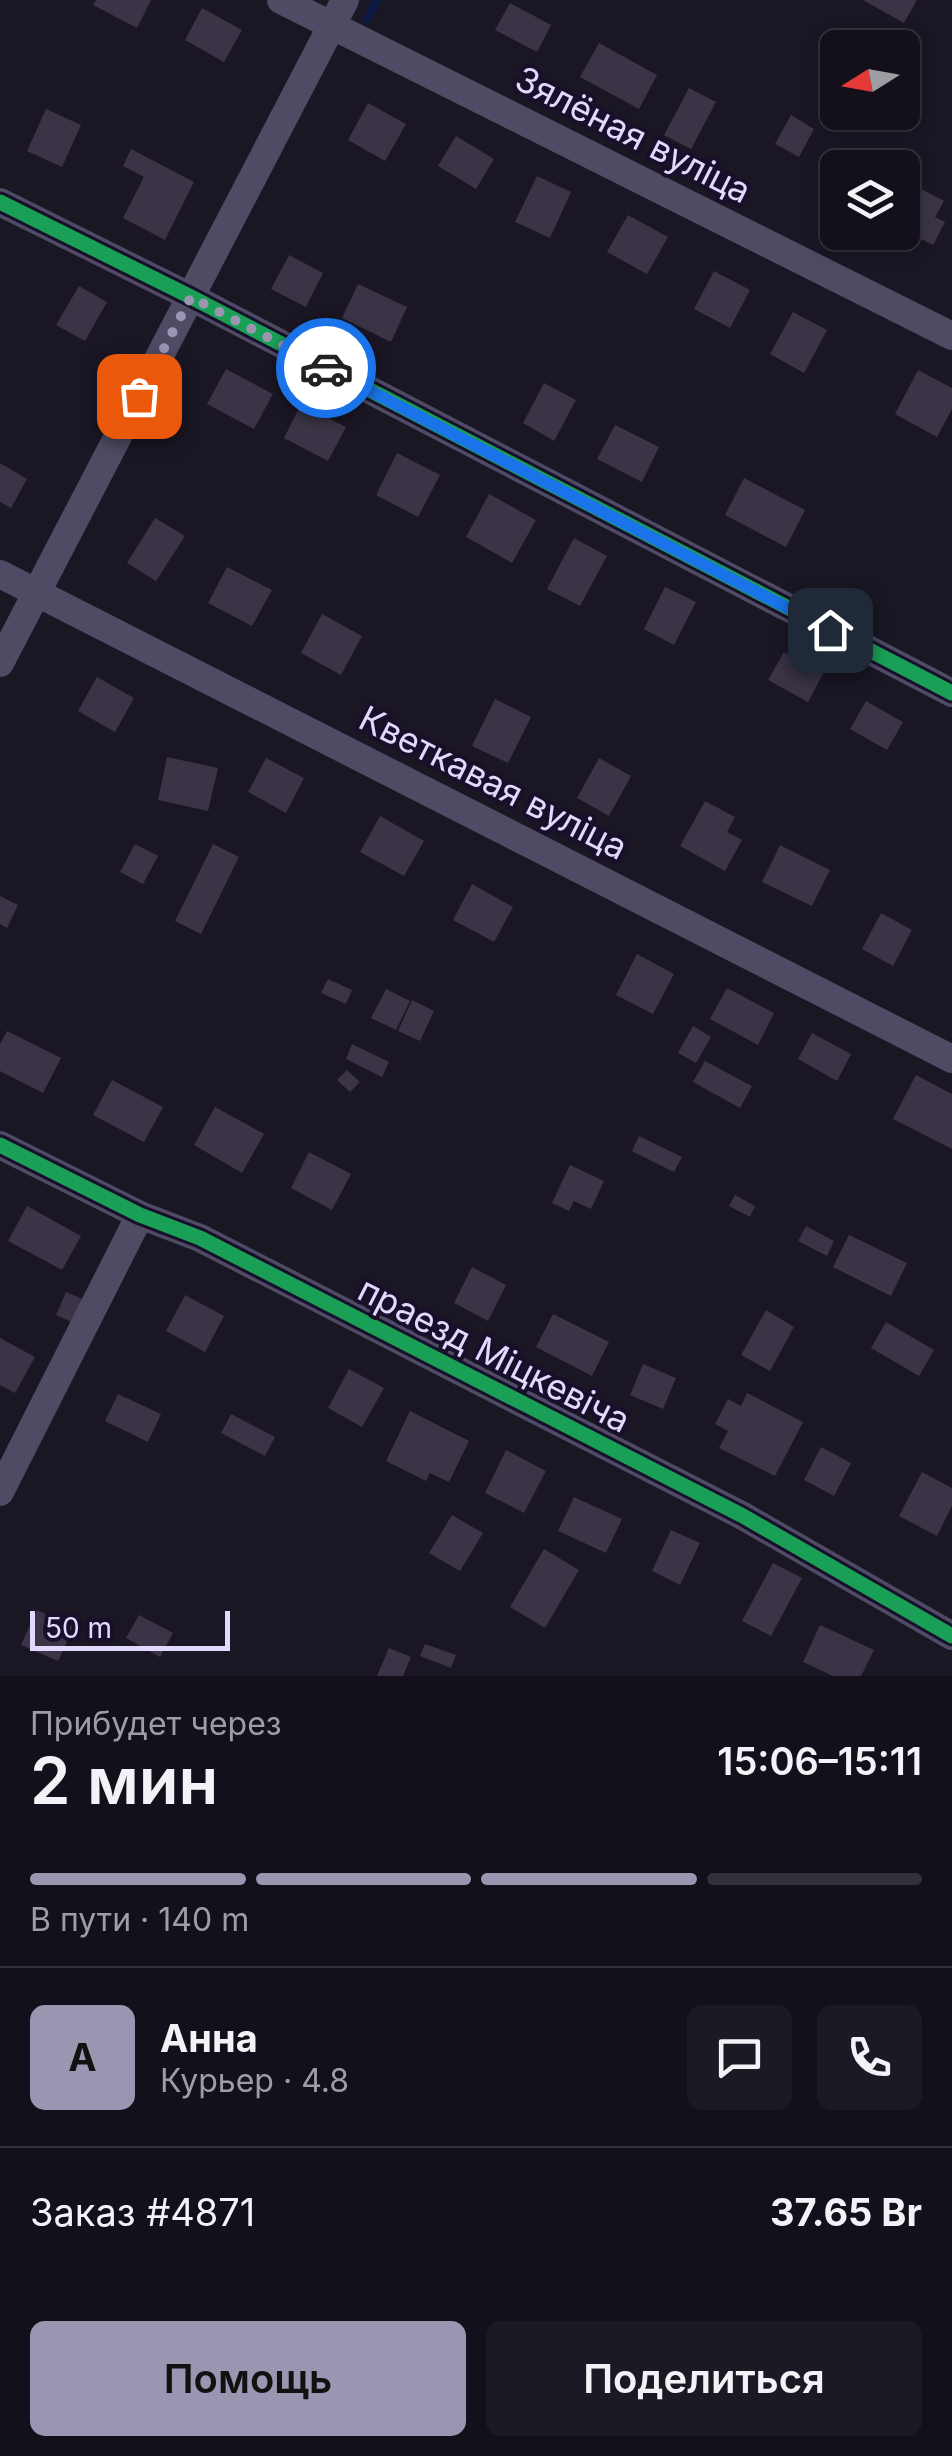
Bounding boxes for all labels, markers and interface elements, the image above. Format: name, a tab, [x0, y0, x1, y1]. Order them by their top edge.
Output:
north arrow	[820, 30, 920, 130]
map controls	[820, 30, 920, 250]
street label: Зялёная вуліца	[509, 57, 758, 211]
button: layers	[820, 150, 920, 250]
courier	[276, 318, 376, 418]
icon: car	[299, 341, 354, 396]
pin	[97, 354, 182, 439]
icon: bag	[112, 369, 167, 424]
pin	[788, 588, 873, 673]
icon: home	[803, 603, 858, 658]
street label: Кветкавая вуліца	[353, 696, 634, 868]
street label: праезд Міцкевіча	[352, 1267, 637, 1441]
scale bar	[30, 1606, 230, 1650]
text: 50 m	[45, 1611, 112, 1645]
text: Прибудет через	[30, 1704, 282, 1743]
text: 15:06–15:11	[717, 1738, 922, 1784]
text: 2 мин	[30, 1741, 218, 1820]
text: В пути · 140 m	[30, 1900, 249, 1939]
button: chat	[687, 2005, 792, 2110]
button: phone	[817, 2005, 922, 2110]
text: Анна	[160, 2015, 258, 2061]
text: А	[68, 2034, 97, 2080]
text: Курьер · 4.8	[160, 2061, 349, 2100]
text: Заказ #4871	[30, 2189, 255, 2235]
text: 37.65 Br	[770, 2189, 922, 2235]
button: Помощь	[30, 2321, 466, 2436]
button: Поделиться	[486, 2321, 922, 2436]

